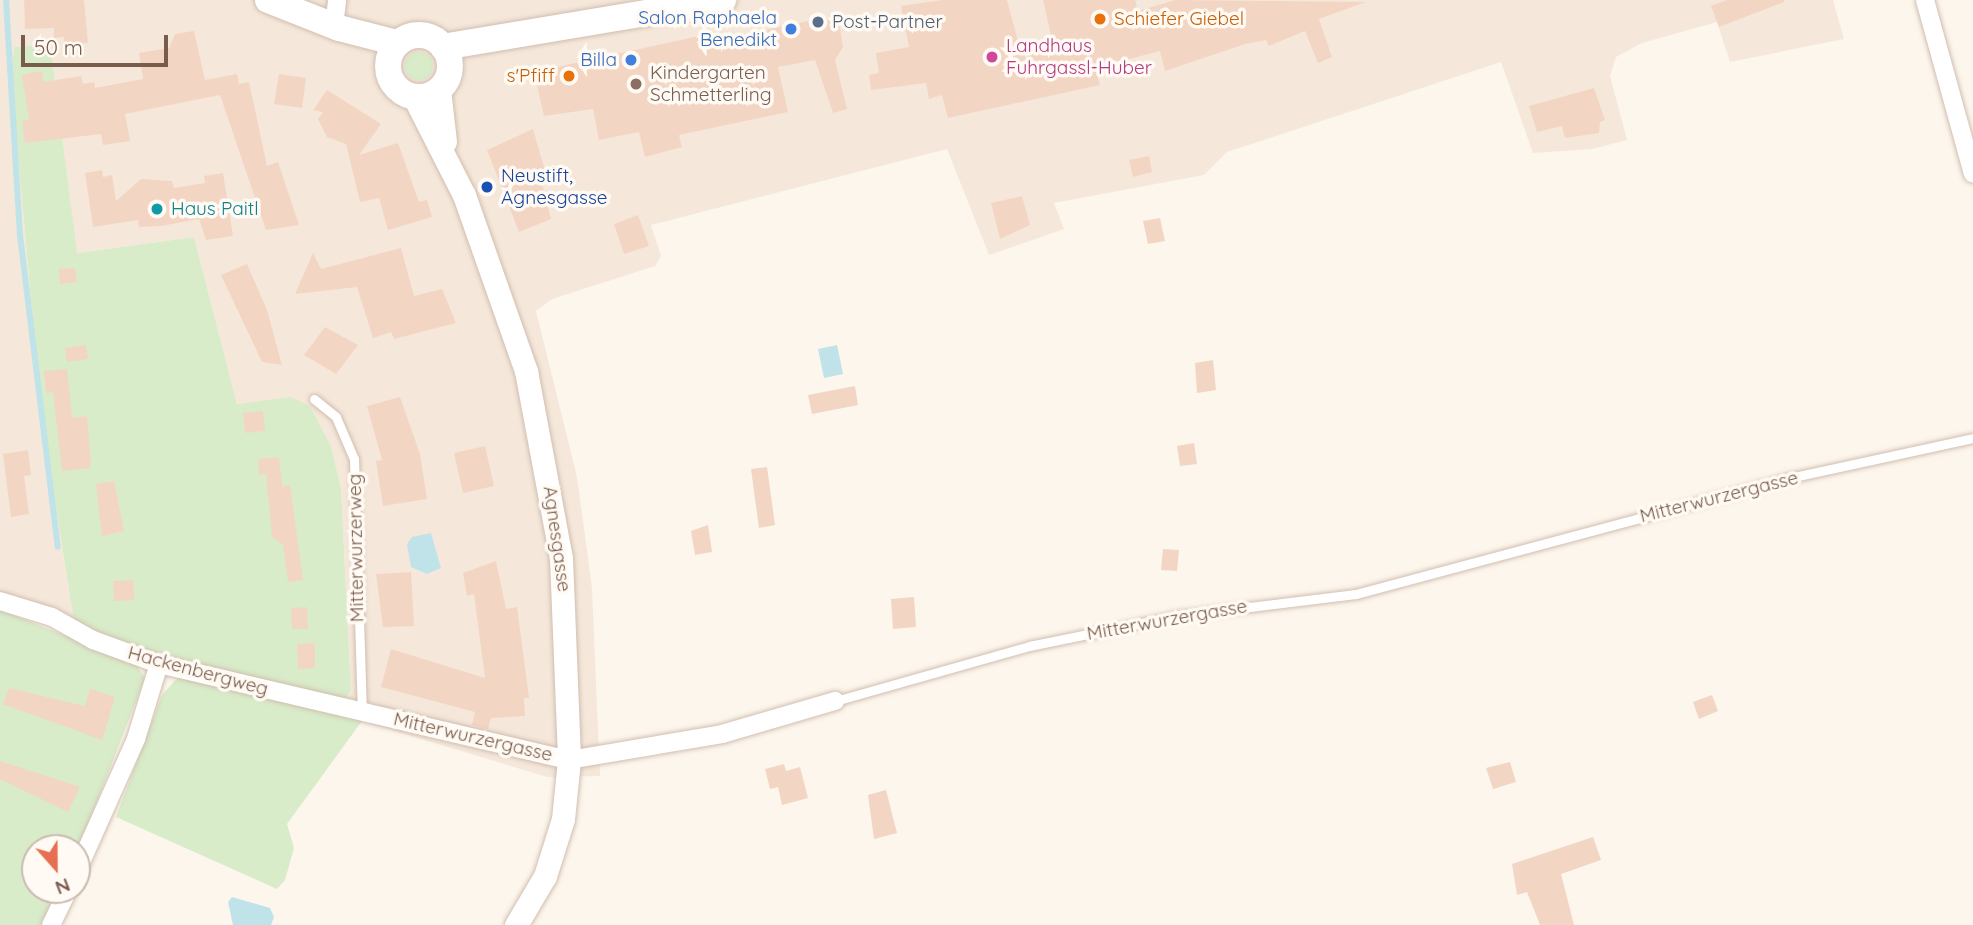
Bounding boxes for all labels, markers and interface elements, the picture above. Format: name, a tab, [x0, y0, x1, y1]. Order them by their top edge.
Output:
place label: Salon Raphaela Benedikt	[638, 7, 777, 51]
place label: Schiefer Giebel	[1114, 8, 1244, 30]
place label: Post-Partner	[832, 11, 943, 33]
marker: Schiefer Giebel	[1092, 11, 1108, 27]
marker: Post-Partner	[810, 14, 826, 30]
scale bar	[24, 21, 172, 65]
marker: Salon Raphaela Benedikt	[783, 21, 799, 37]
text: 50 m	[34, 34, 83, 60]
place label: Landhaus Fuhrgassl-Huber	[1006, 35, 1152, 79]
place label: Billa	[580, 49, 617, 71]
marker: Landhaus Fuhrgassl-Huber	[984, 49, 1000, 65]
marker: Billa	[623, 52, 639, 68]
place label: Kindergarten Schmetterling	[650, 62, 771, 106]
place label: s'Pfiff	[507, 65, 555, 87]
marker: s'Pfiff	[561, 68, 577, 84]
marker: Kindergarten Schmetterling	[628, 76, 644, 92]
place label: Neustift, Agnesgasse	[501, 165, 608, 209]
marker: Neustift, Agnesgasse	[479, 179, 495, 195]
place label: Haus Paitl	[171, 198, 259, 220]
marker: Haus Paitl	[149, 201, 165, 217]
street label: Mitterwurzergasse	[1637, 466, 1801, 528]
street label: Mitterwurzerweg	[343, 473, 369, 623]
street label: Agnesgasse	[538, 485, 576, 593]
street label: Mitterwurzergasse	[1085, 595, 1249, 645]
street label: Hackenbergweg	[125, 641, 271, 701]
street label: Mitterwurzergasse	[391, 708, 555, 766]
north arrow	[21, 834, 91, 904]
text: N	[52, 873, 74, 900]

